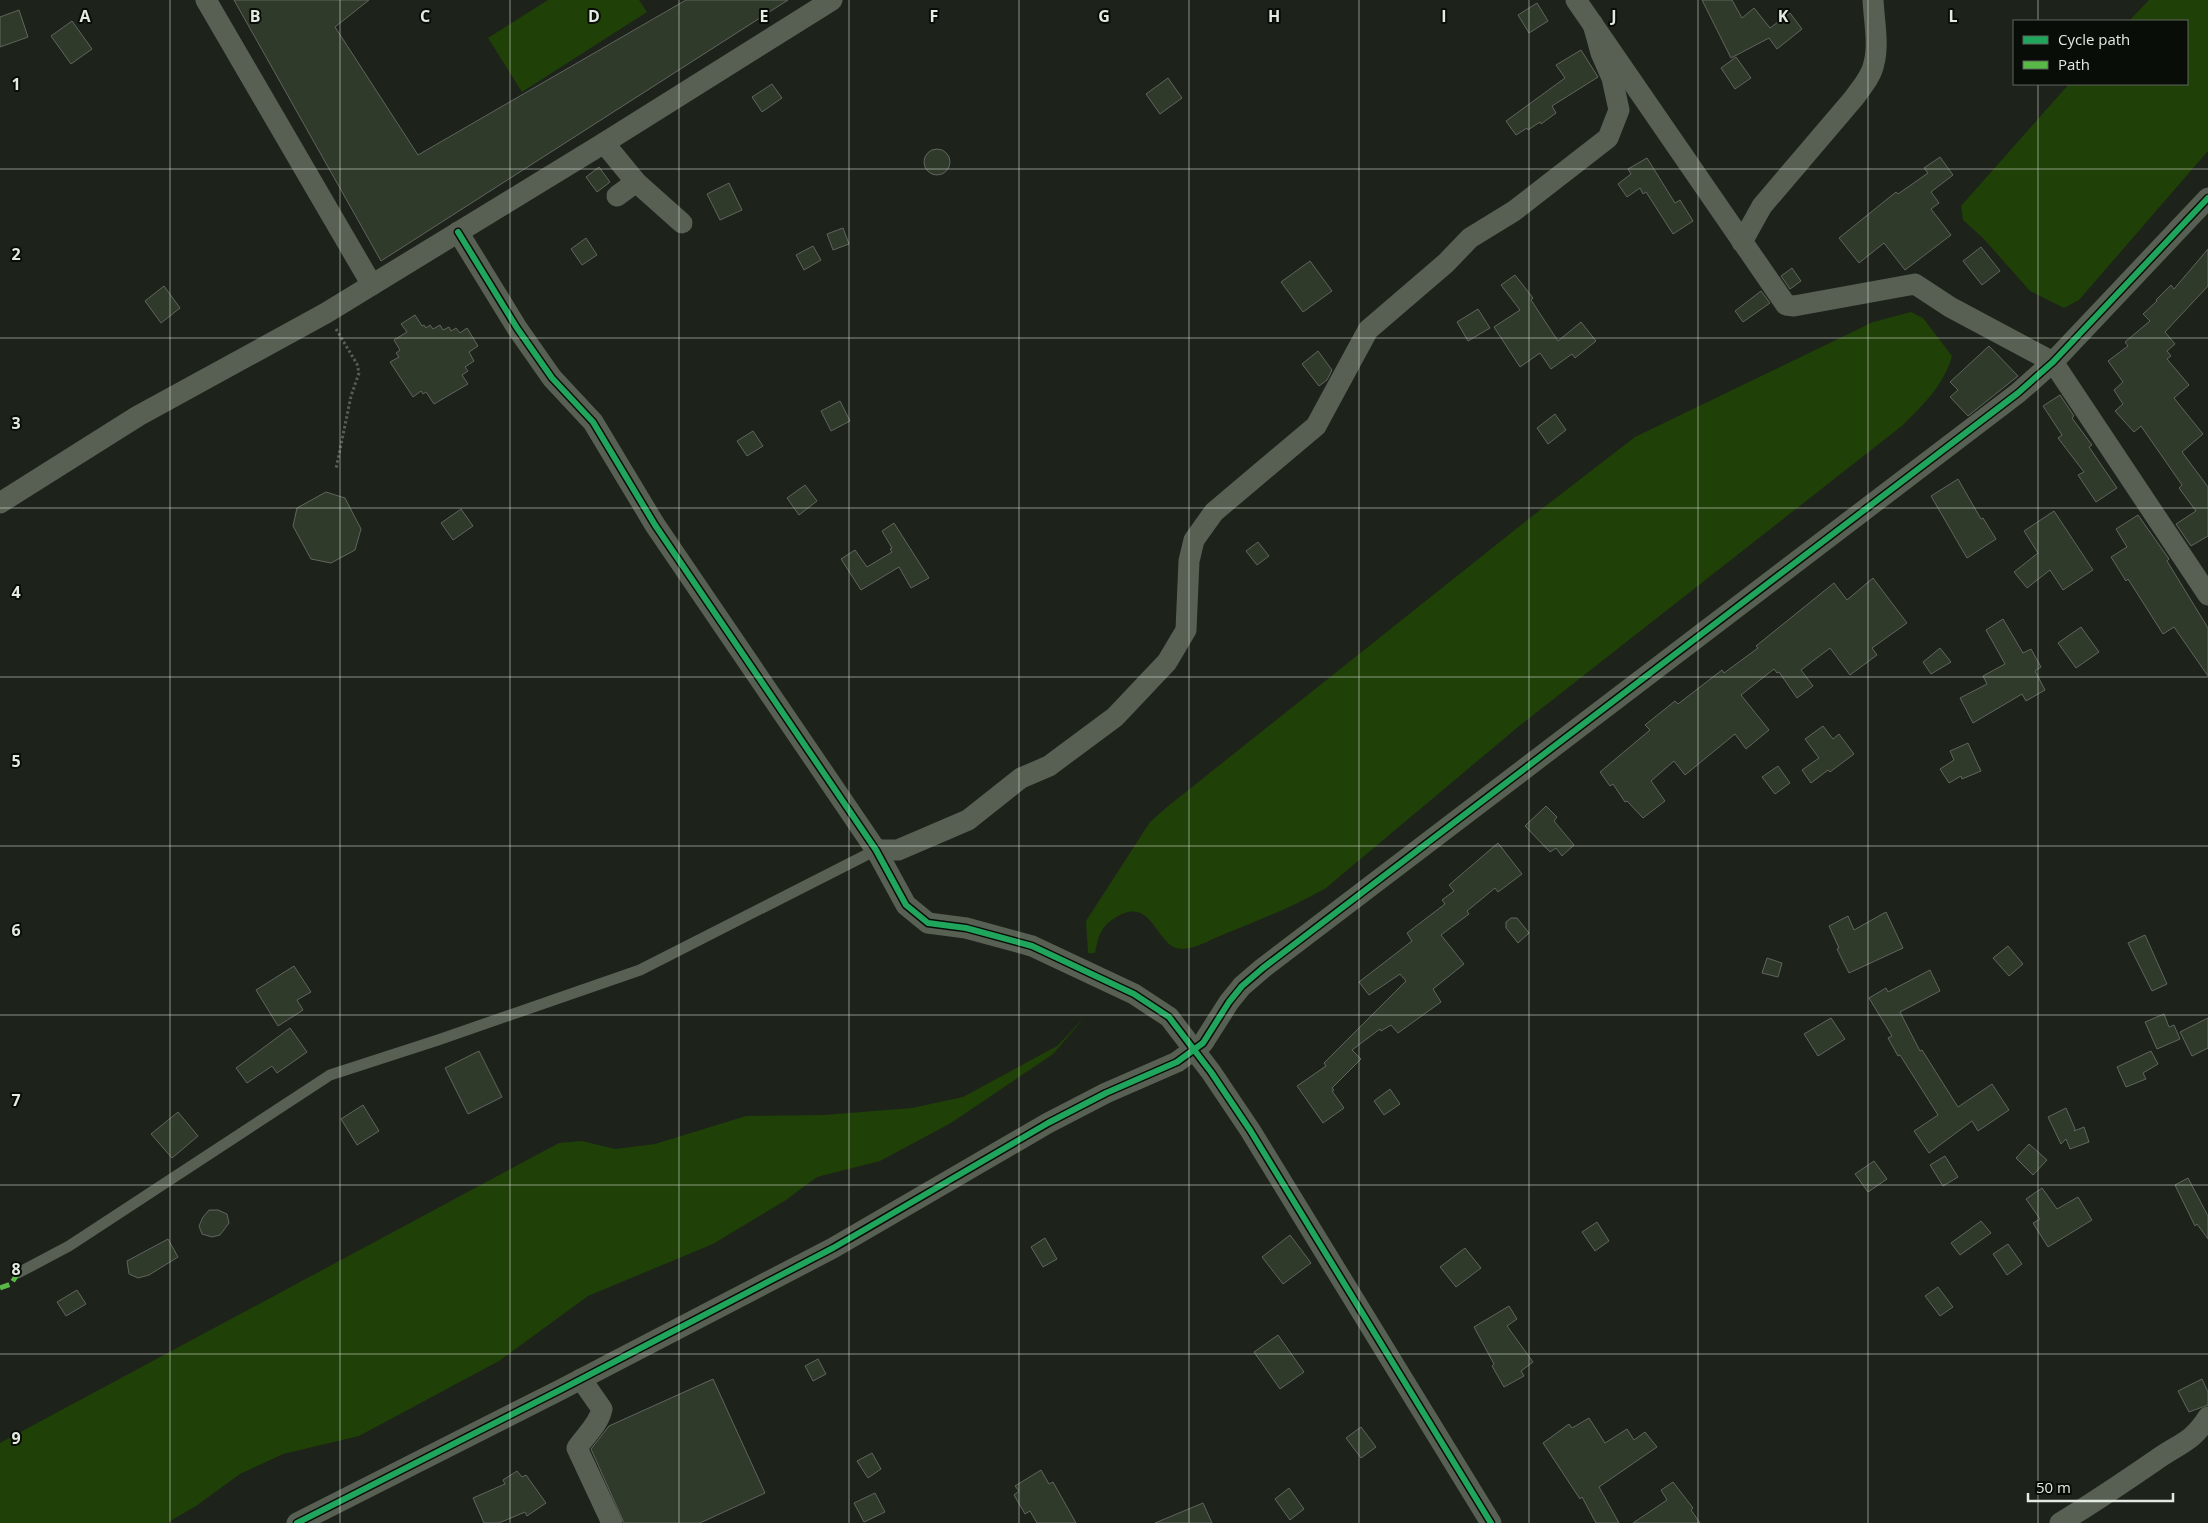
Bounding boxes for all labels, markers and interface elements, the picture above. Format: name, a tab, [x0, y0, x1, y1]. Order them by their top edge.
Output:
text: A	[79, 5, 91, 27]
text: B	[250, 5, 260, 27]
text: C	[420, 5, 430, 27]
text: D	[588, 5, 600, 27]
text: E	[760, 5, 769, 27]
text: F	[930, 5, 938, 27]
text: G	[1098, 5, 1110, 27]
text: H	[1268, 5, 1280, 27]
text: I	[1441, 5, 1447, 27]
text: J	[1609, 5, 1617, 27]
text: K	[1778, 5, 1789, 27]
text: L	[1948, 5, 1958, 27]
legend	[2013, 20, 2188, 85]
text: Cycle path	[2058, 29, 2130, 49]
text: Path	[2058, 54, 2090, 74]
text: 1	[11, 73, 21, 95]
text: 2	[11, 243, 21, 265]
text: 3	[11, 412, 21, 434]
text: 4	[11, 581, 21, 603]
text: 5	[11, 750, 21, 772]
text: 6	[11, 919, 21, 941]
text: 7	[11, 1089, 21, 1111]
text: 8	[11, 1258, 21, 1280]
text: 9	[11, 1427, 21, 1449]
scale bar	[2028, 1470, 2173, 1502]
text: 50 m	[2036, 1477, 2071, 1497]

